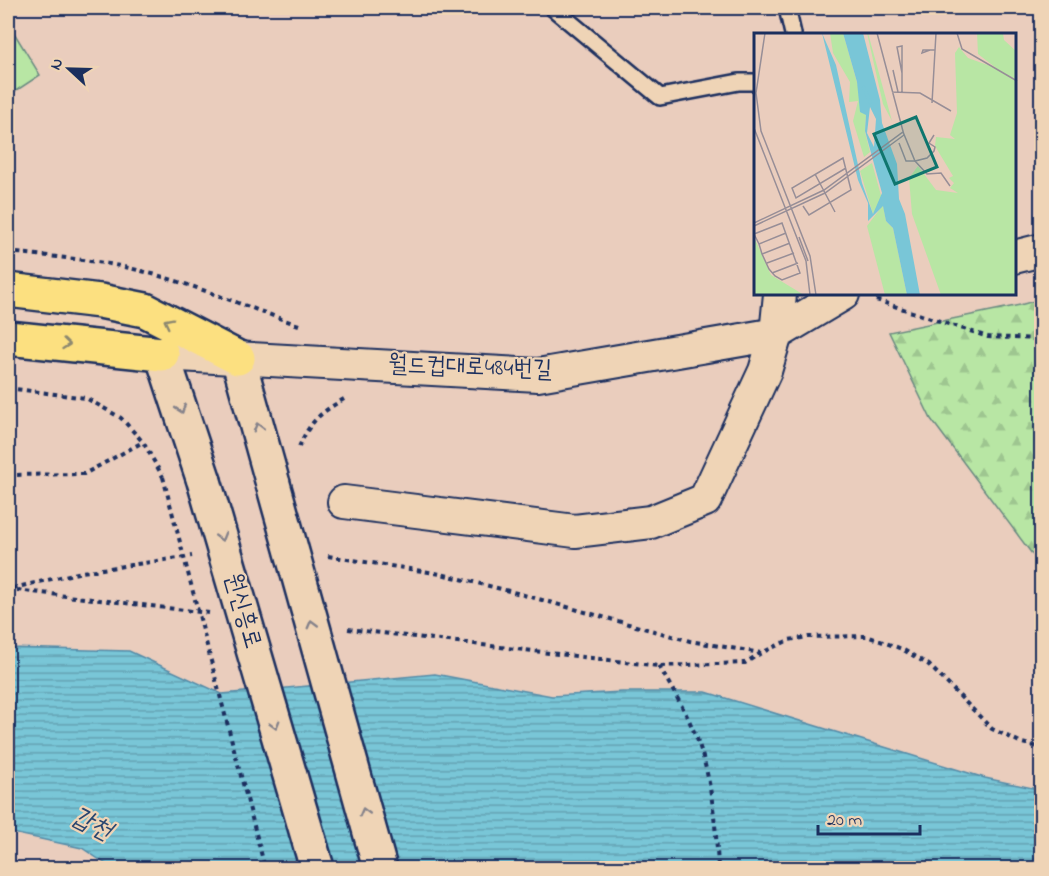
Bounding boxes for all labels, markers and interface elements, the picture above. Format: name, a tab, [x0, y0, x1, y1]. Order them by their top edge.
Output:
inset map	[754, 33, 1016, 296]
north arrow	[39, 39, 99, 99]
text: N	[44, 54, 70, 74]
one-way arrow	[163, 318, 174, 329]
one-way arrow	[61, 337, 70, 350]
street label: 월드컵대로484번길	[387, 348, 553, 388]
one-way arrow	[173, 404, 186, 414]
one-way arrow	[253, 423, 265, 433]
one-way arrow	[214, 531, 226, 542]
street label: 원신흥로	[215, 569, 269, 653]
one-way arrow	[307, 619, 319, 630]
one-way arrow	[268, 719, 280, 729]
scale bar	[818, 798, 920, 836]
water label: 갑천	[64, 799, 121, 853]
one-way arrow	[359, 807, 371, 818]
text: 20 m	[827, 808, 862, 834]

